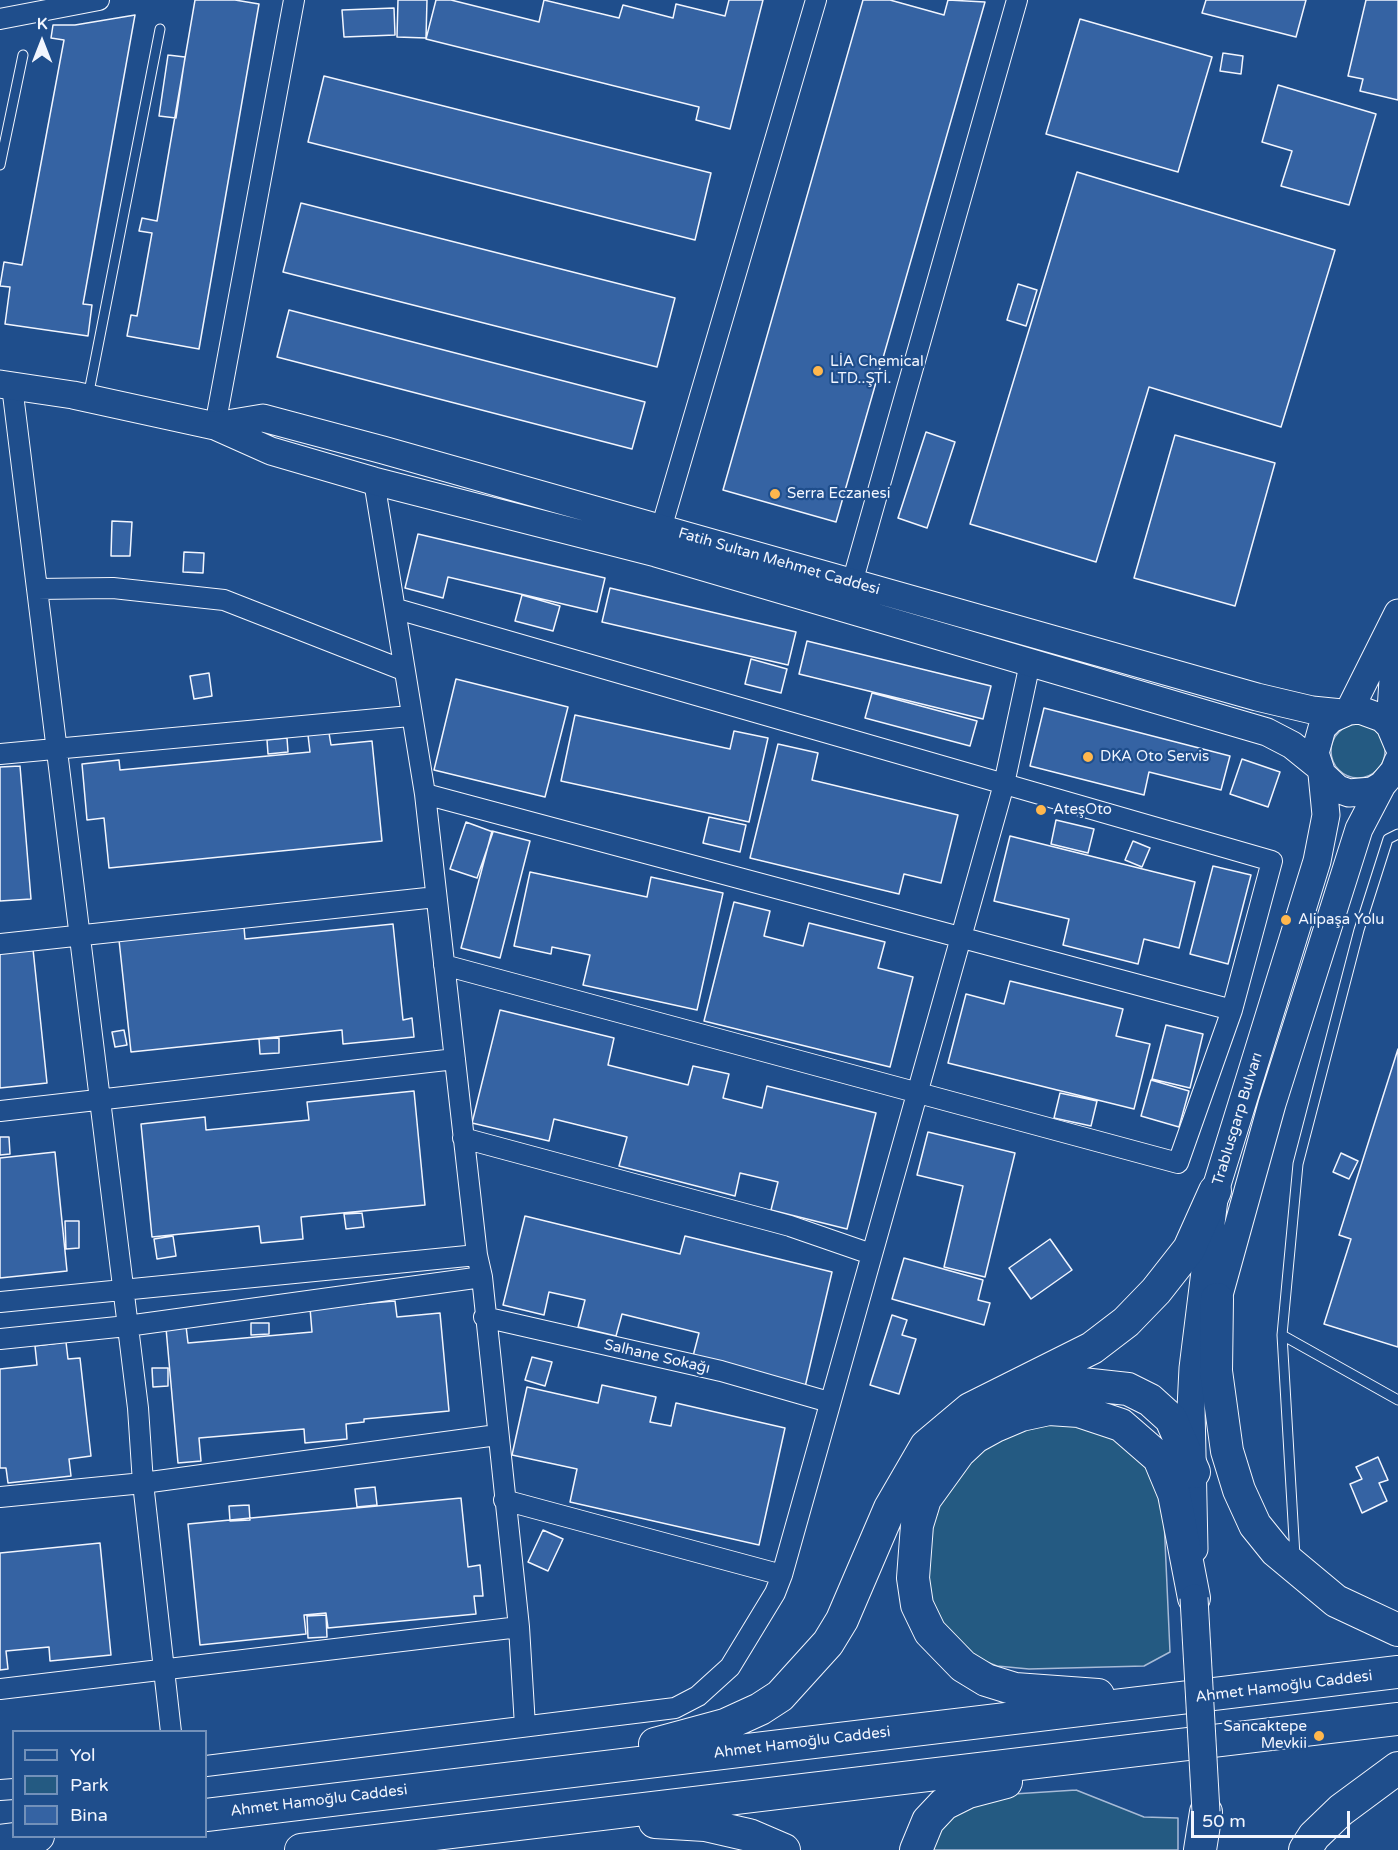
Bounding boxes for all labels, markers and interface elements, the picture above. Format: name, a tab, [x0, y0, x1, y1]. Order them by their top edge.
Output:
north arrow	[12, 12, 72, 72]
text: K	[37, 14, 47, 34]
place label: LİA Chemical LTD..ŞTİ.	[830, 353, 924, 388]
marker: LİA Chemical LTD..ŞTİ.	[811, 364, 825, 378]
place label: Serra Eczanesi	[787, 485, 890, 503]
marker: Serra Eczanesi	[768, 487, 782, 501]
street label: Fatih Sultan Mehmet Caddesi	[676, 525, 882, 599]
place label: DKA Oto Servis	[1100, 748, 1209, 766]
marker: DKA Oto Servis	[1081, 750, 1095, 764]
place label: AteşOto	[1053, 801, 1112, 819]
marker: AteşOto	[1034, 803, 1048, 817]
place label: Alipaşa Yolu	[1298, 911, 1384, 929]
marker: Alipaşa Yolu	[1279, 913, 1293, 927]
street label: Trablusgarp Bulvarı	[1209, 1050, 1267, 1188]
street label: Salhane Sokağı	[602, 1336, 712, 1378]
street label: Ahmet Hamoğlu Caddesi	[1194, 1667, 1374, 1707]
place label: Sancaktepe Mevkii	[1224, 1718, 1307, 1753]
street label: Ahmet Hamoğlu Caddesi	[712, 1723, 892, 1763]
marker: Sancaktepe Mevkii	[1312, 1729, 1326, 1743]
legend	[12, 1730, 207, 1838]
text: Yol	[70, 1744, 96, 1766]
text: Park	[70, 1774, 108, 1796]
street label: Ahmet Hamoğlu Caddesi	[229, 1781, 409, 1821]
scale bar	[1194, 1799, 1353, 1837]
text: Bina	[70, 1804, 108, 1826]
text: 50 m	[1202, 1810, 1246, 1832]

